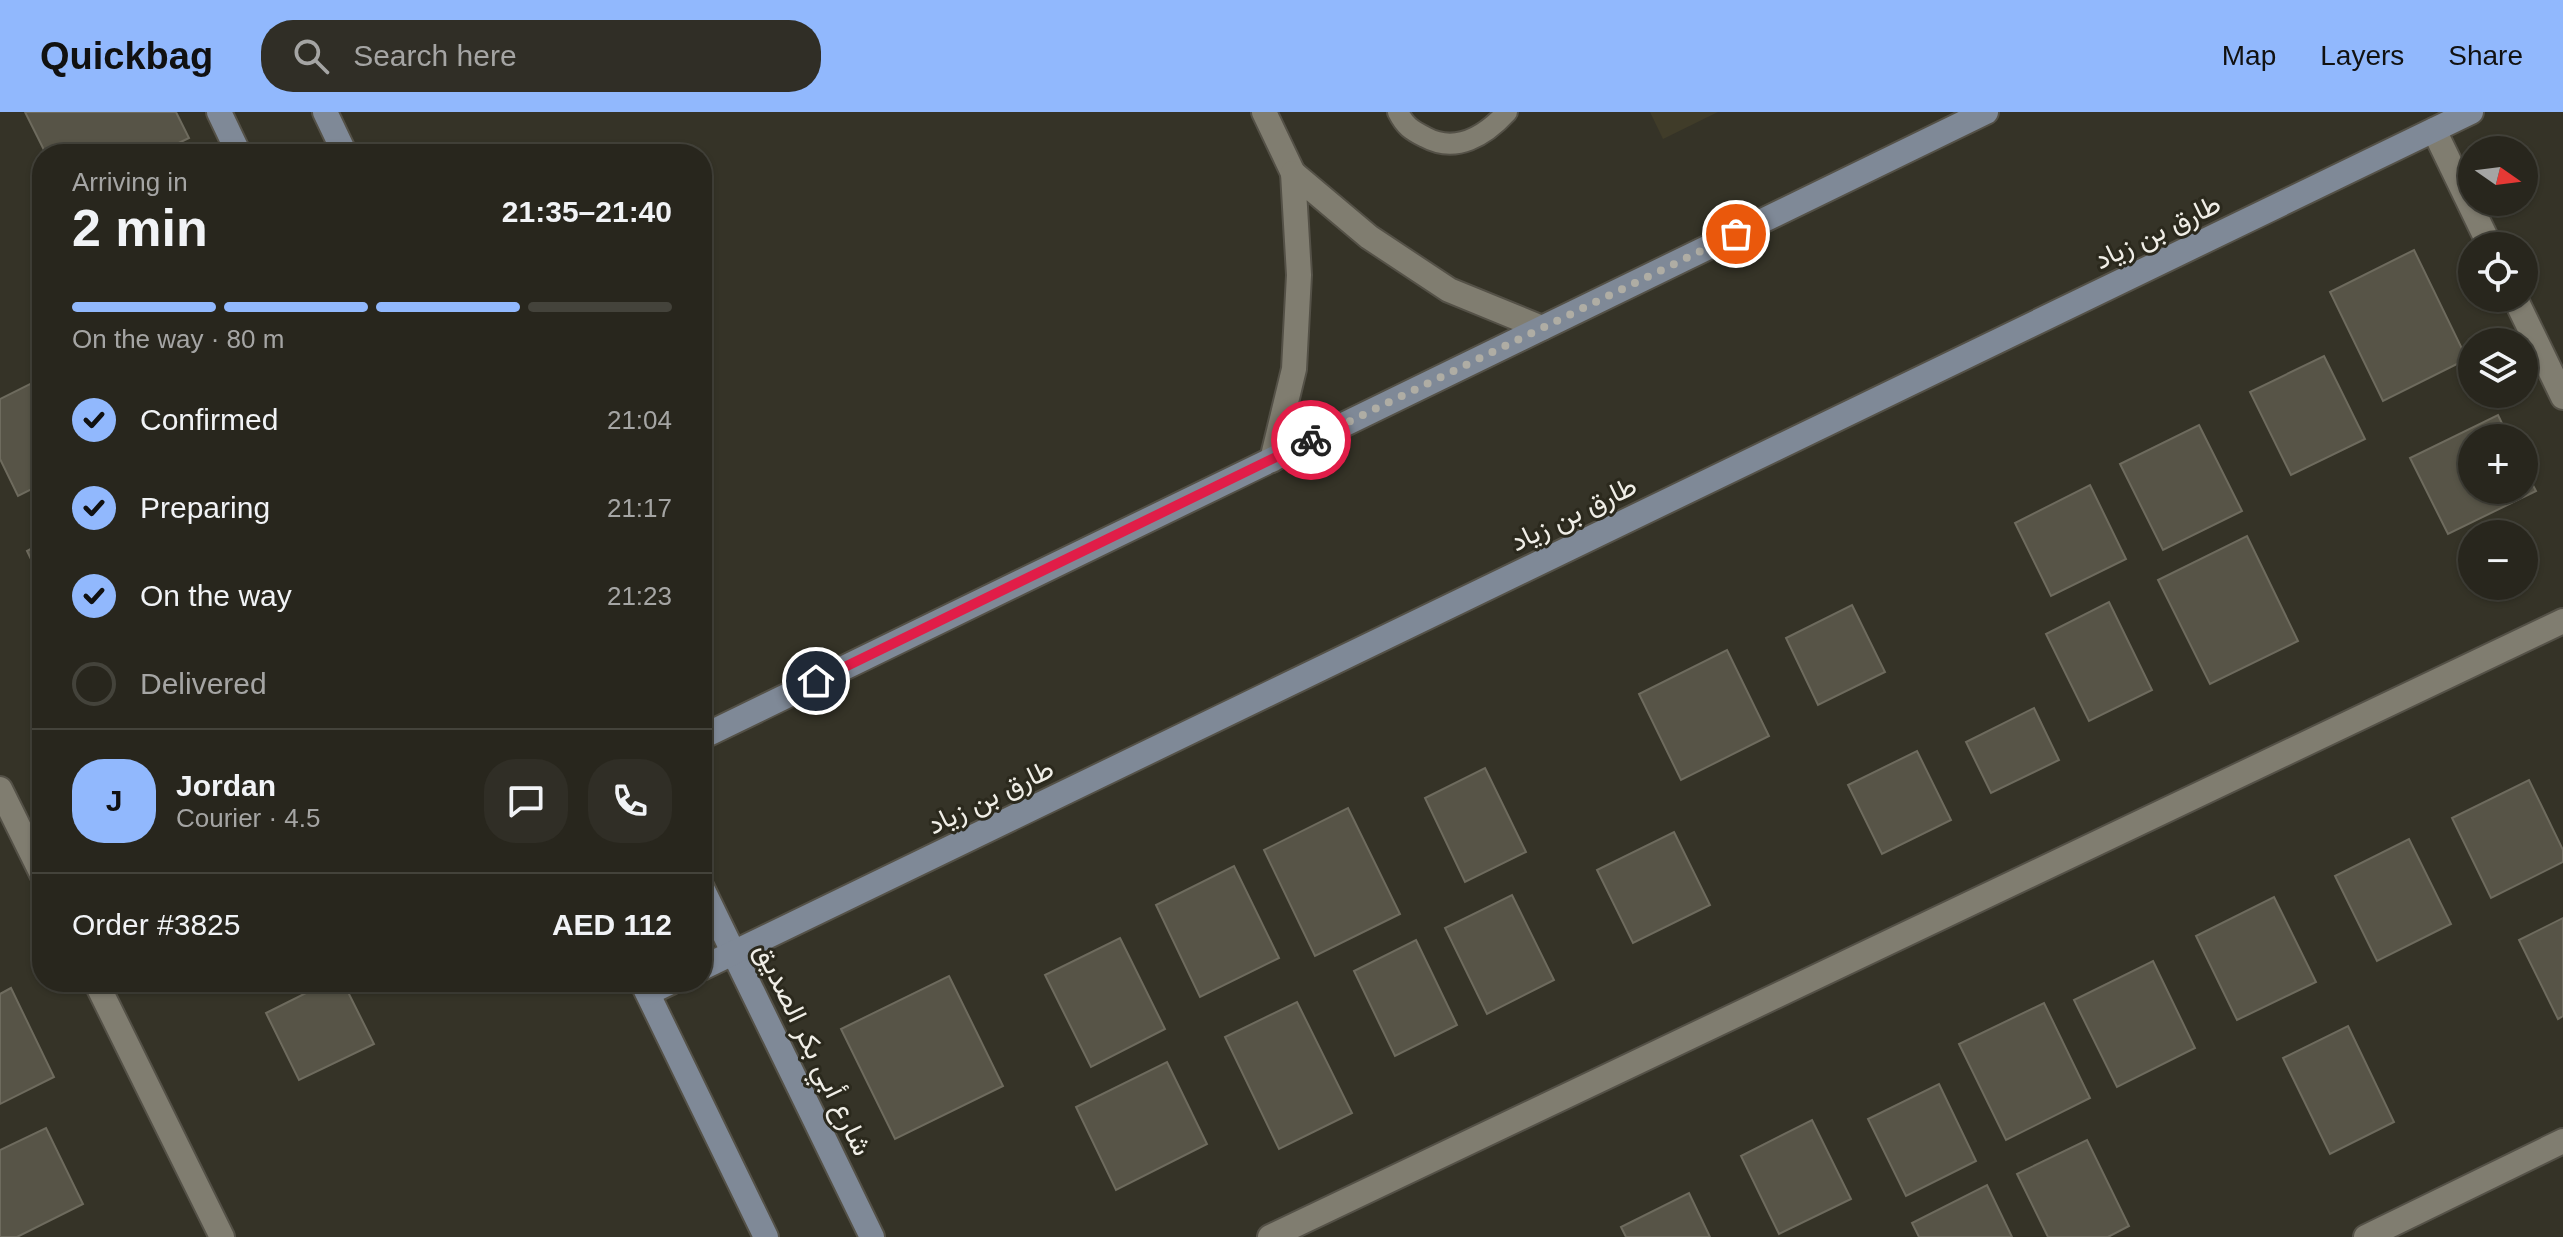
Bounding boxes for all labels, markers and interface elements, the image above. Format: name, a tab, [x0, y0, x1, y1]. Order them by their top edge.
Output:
search box	[261, 20, 821, 92]
icon: search	[289, 34, 333, 78]
text: Quickbag	[40, 35, 213, 77]
text: Search here	[353, 39, 517, 72]
text: Map	[2222, 40, 2276, 71]
text: Layers	[2320, 40, 2404, 71]
text: Share	[2448, 40, 2523, 71]
north arrow	[2458, 136, 2538, 216]
map controls	[2458, 136, 2538, 600]
text: Arriving in	[72, 167, 188, 197]
street label: طارق بن زياد	[2089, 188, 2226, 277]
text: 21:35–21:40	[502, 195, 672, 228]
text: 2 min	[72, 199, 208, 257]
pin	[1702, 200, 1770, 268]
icon: bag	[1714, 212, 1758, 256]
button: locate	[2458, 232, 2538, 312]
text: On the way · 80 m	[72, 324, 284, 354]
button: layers	[2458, 328, 2538, 408]
icon: check	[72, 398, 116, 442]
courier	[1271, 400, 1351, 480]
text: Confirmed	[140, 403, 278, 436]
text: 21:04	[607, 405, 672, 435]
icon: bike	[1289, 418, 1333, 462]
button: +	[2458, 424, 2538, 504]
street label: طارق بن زياد	[1505, 470, 1642, 559]
icon: check	[72, 486, 116, 530]
text: Preparing	[140, 491, 270, 524]
text: 21:17	[607, 493, 672, 523]
button: −	[2458, 520, 2538, 600]
icon: check	[72, 574, 116, 618]
text: On the way	[140, 579, 292, 612]
text: 21:23	[607, 581, 672, 611]
pin	[782, 647, 850, 715]
icon: home	[794, 659, 838, 703]
text: Delivered	[140, 667, 267, 700]
street label: طارق بن زياد	[922, 753, 1059, 842]
button: chat	[484, 759, 568, 843]
button: phone	[588, 759, 672, 843]
text: Jordan	[176, 769, 276, 802]
text: J	[106, 784, 122, 817]
text: Courier · 4.5	[176, 803, 321, 833]
text: Order #3825	[72, 908, 240, 941]
text: AED 112	[552, 908, 672, 941]
street label: شارع أبي بكر الصديق	[742, 938, 878, 1164]

